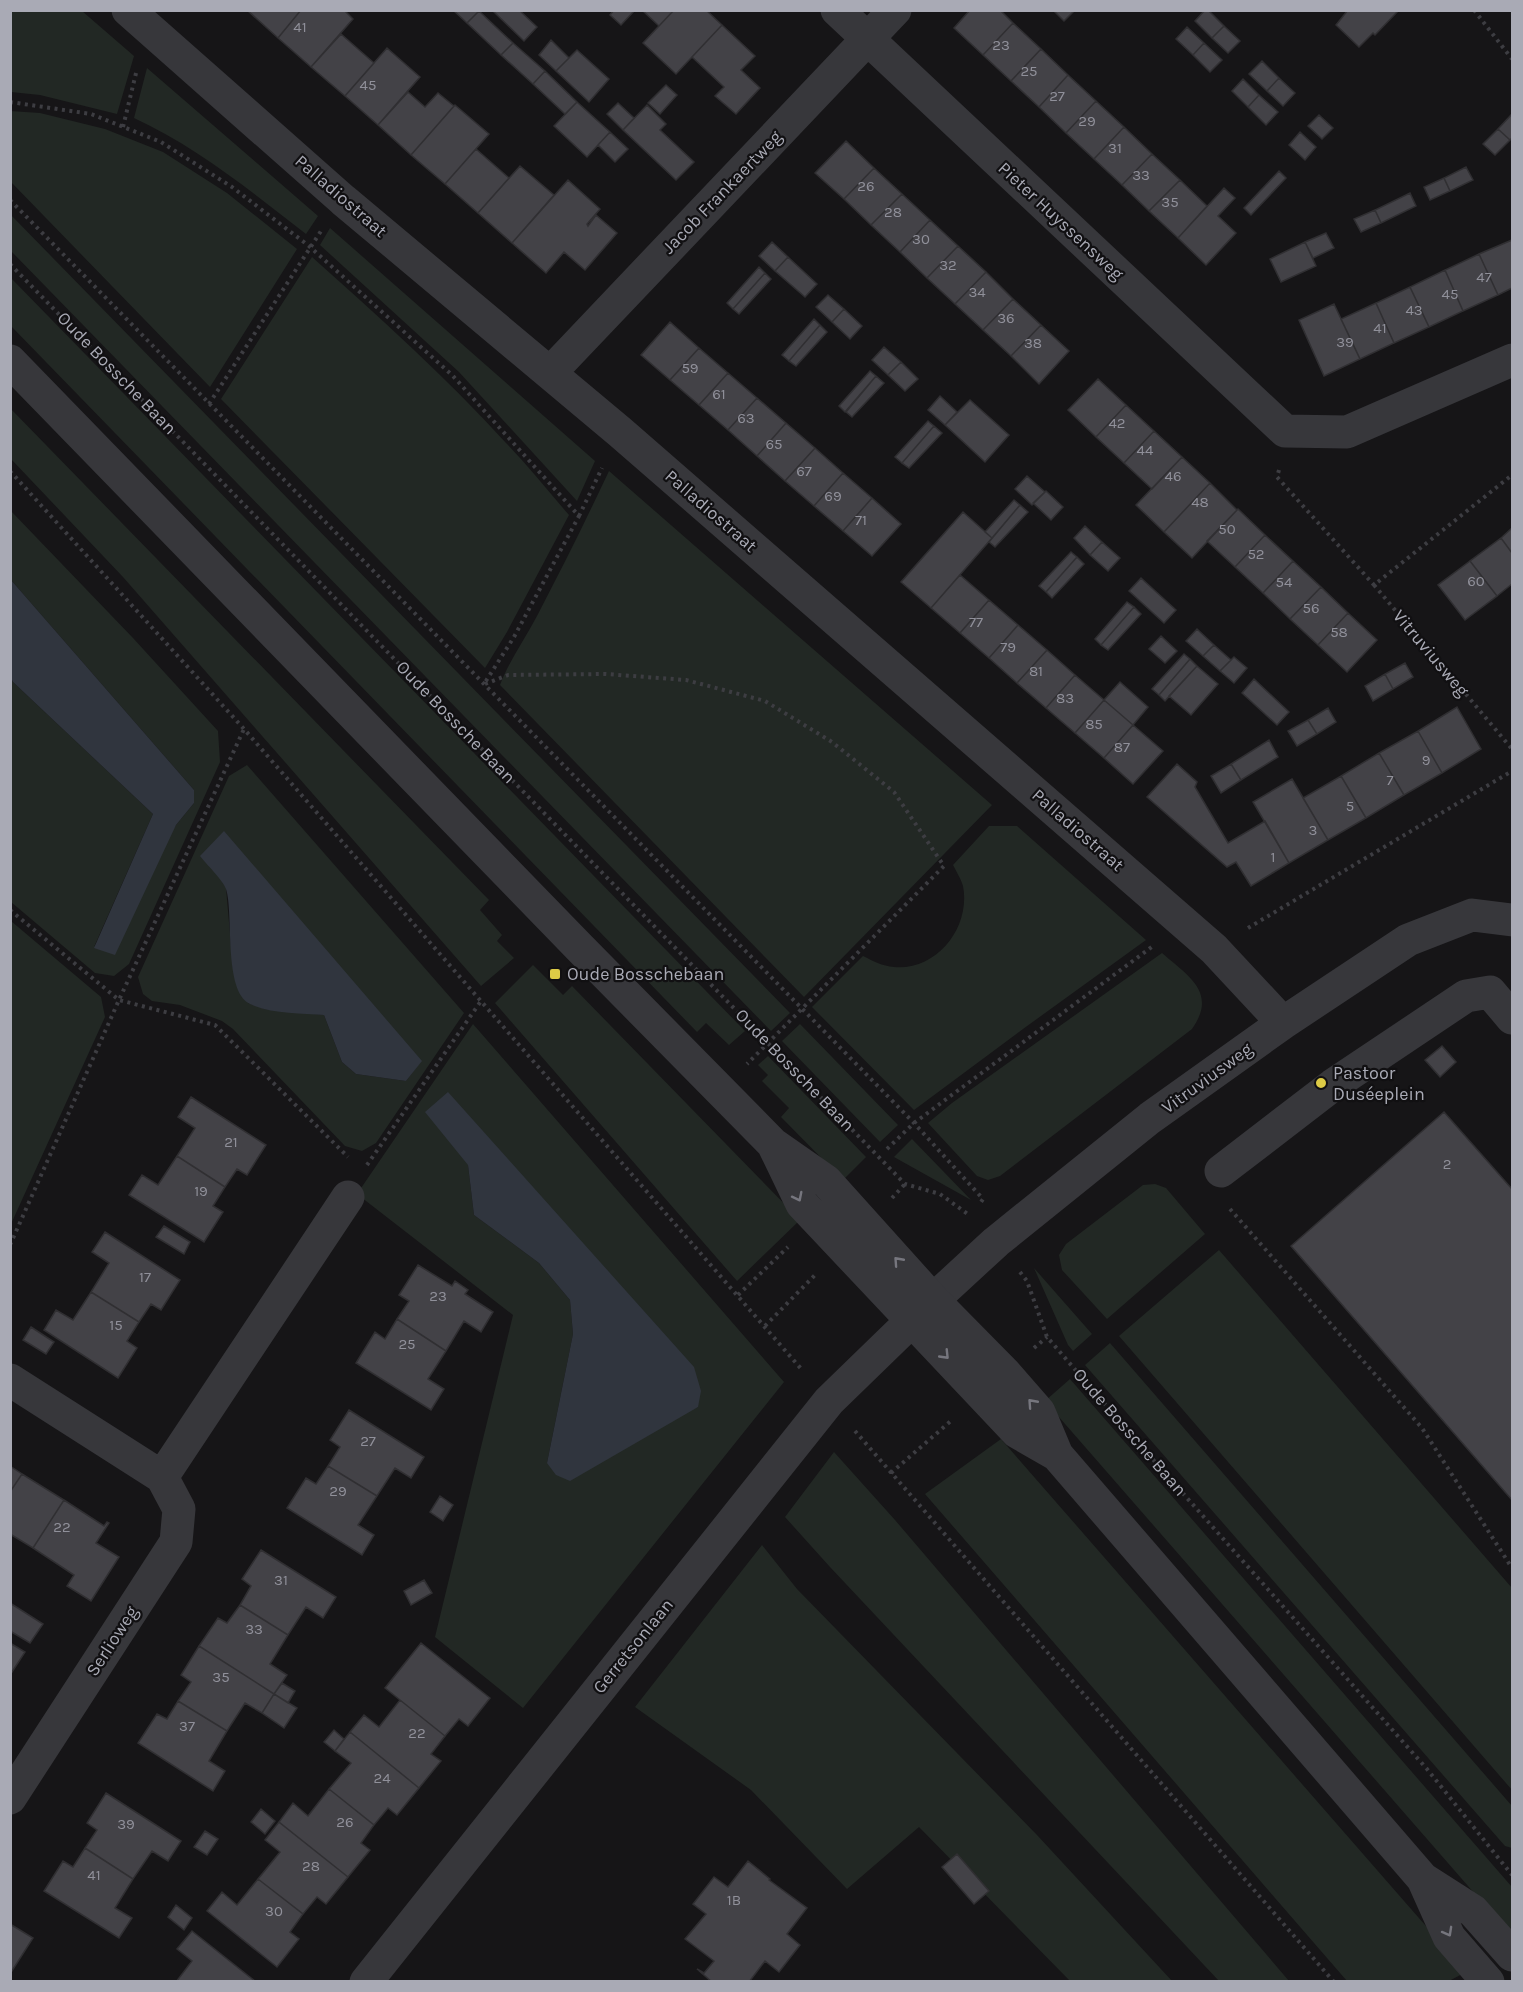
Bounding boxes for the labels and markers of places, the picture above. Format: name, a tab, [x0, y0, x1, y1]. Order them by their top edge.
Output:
place label: Oude Bosschebaan	[567, 963, 724, 985]
marker: Oude Bosschebaan	[548, 967, 562, 981]
place label: Pastoor Duséeplein	[1333, 1062, 1425, 1105]
marker: Pastoor Duséeplein	[1314, 1076, 1328, 1090]

